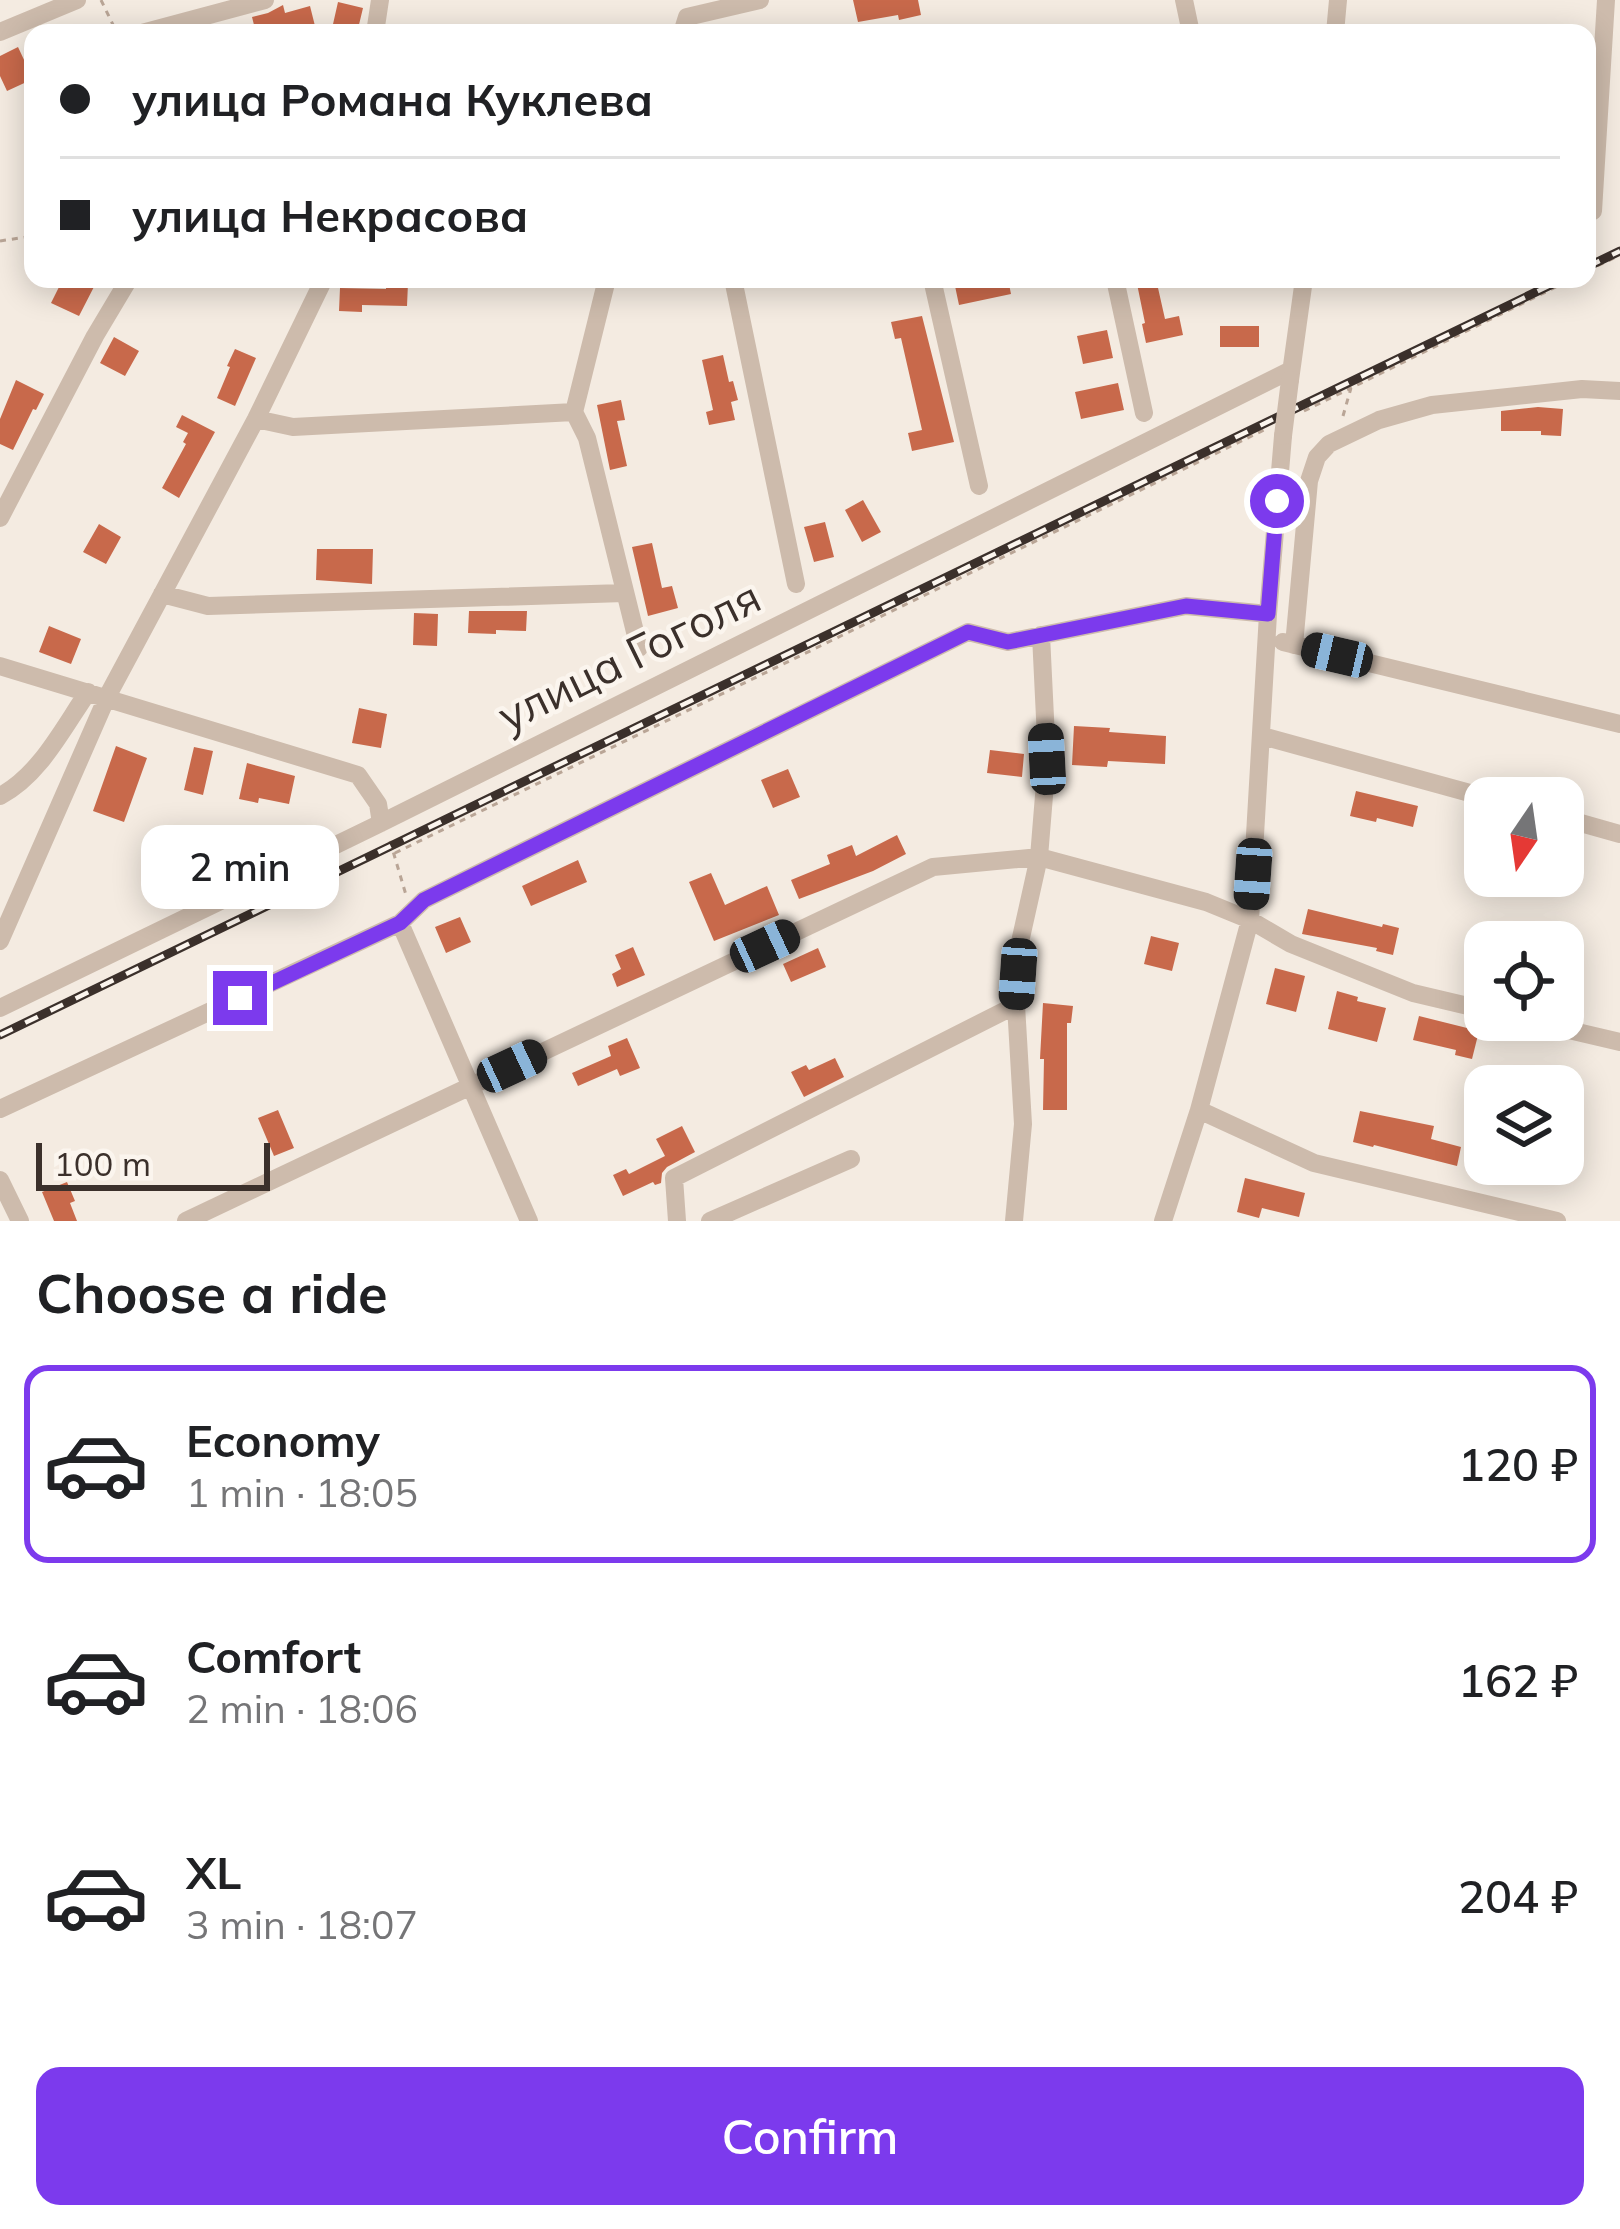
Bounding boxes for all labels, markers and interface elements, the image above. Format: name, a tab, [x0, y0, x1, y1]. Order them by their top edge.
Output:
text: улица Романа Куклева	[132, 71, 653, 127]
text: улица Некрасова	[132, 187, 528, 243]
route start	[1250, 474, 1304, 528]
street label: улица Гоголя	[488, 567, 769, 743]
car	[1298, 629, 1376, 681]
car	[1027, 722, 1067, 796]
north arrow	[1464, 777, 1584, 897]
map controls	[1464, 777, 1584, 1185]
callout: 2 min	[141, 824, 339, 908]
car	[1233, 837, 1273, 911]
text: 2 min	[189, 842, 291, 891]
car	[725, 914, 805, 978]
button: locate	[1464, 921, 1584, 1041]
car	[998, 937, 1038, 1011]
route end	[213, 971, 267, 1025]
car	[472, 1034, 552, 1098]
button: layers	[1464, 1065, 1584, 1185]
scale bar	[36, 1137, 270, 1190]
text: 100 m	[54, 1143, 151, 1184]
text: Choose a ride	[36, 1259, 388, 1327]
icon: car	[42, 1410, 150, 1518]
text: Economy	[186, 1412, 380, 1468]
text: 120 ₽	[1458, 1436, 1578, 1492]
text: 1 min · 18:05	[186, 1468, 418, 1517]
icon: car	[42, 1626, 150, 1734]
text: Comfort	[186, 1628, 361, 1684]
text: 162 ₽	[1458, 1652, 1578, 1708]
text: 2 min · 18:06	[186, 1684, 418, 1733]
icon: car	[42, 1842, 150, 1950]
text: XL	[186, 1844, 241, 1900]
text: 204 ₽	[1458, 1868, 1578, 1924]
text: 3 min · 18:07	[186, 1900, 418, 1949]
button: Confirm	[36, 2067, 1584, 2205]

